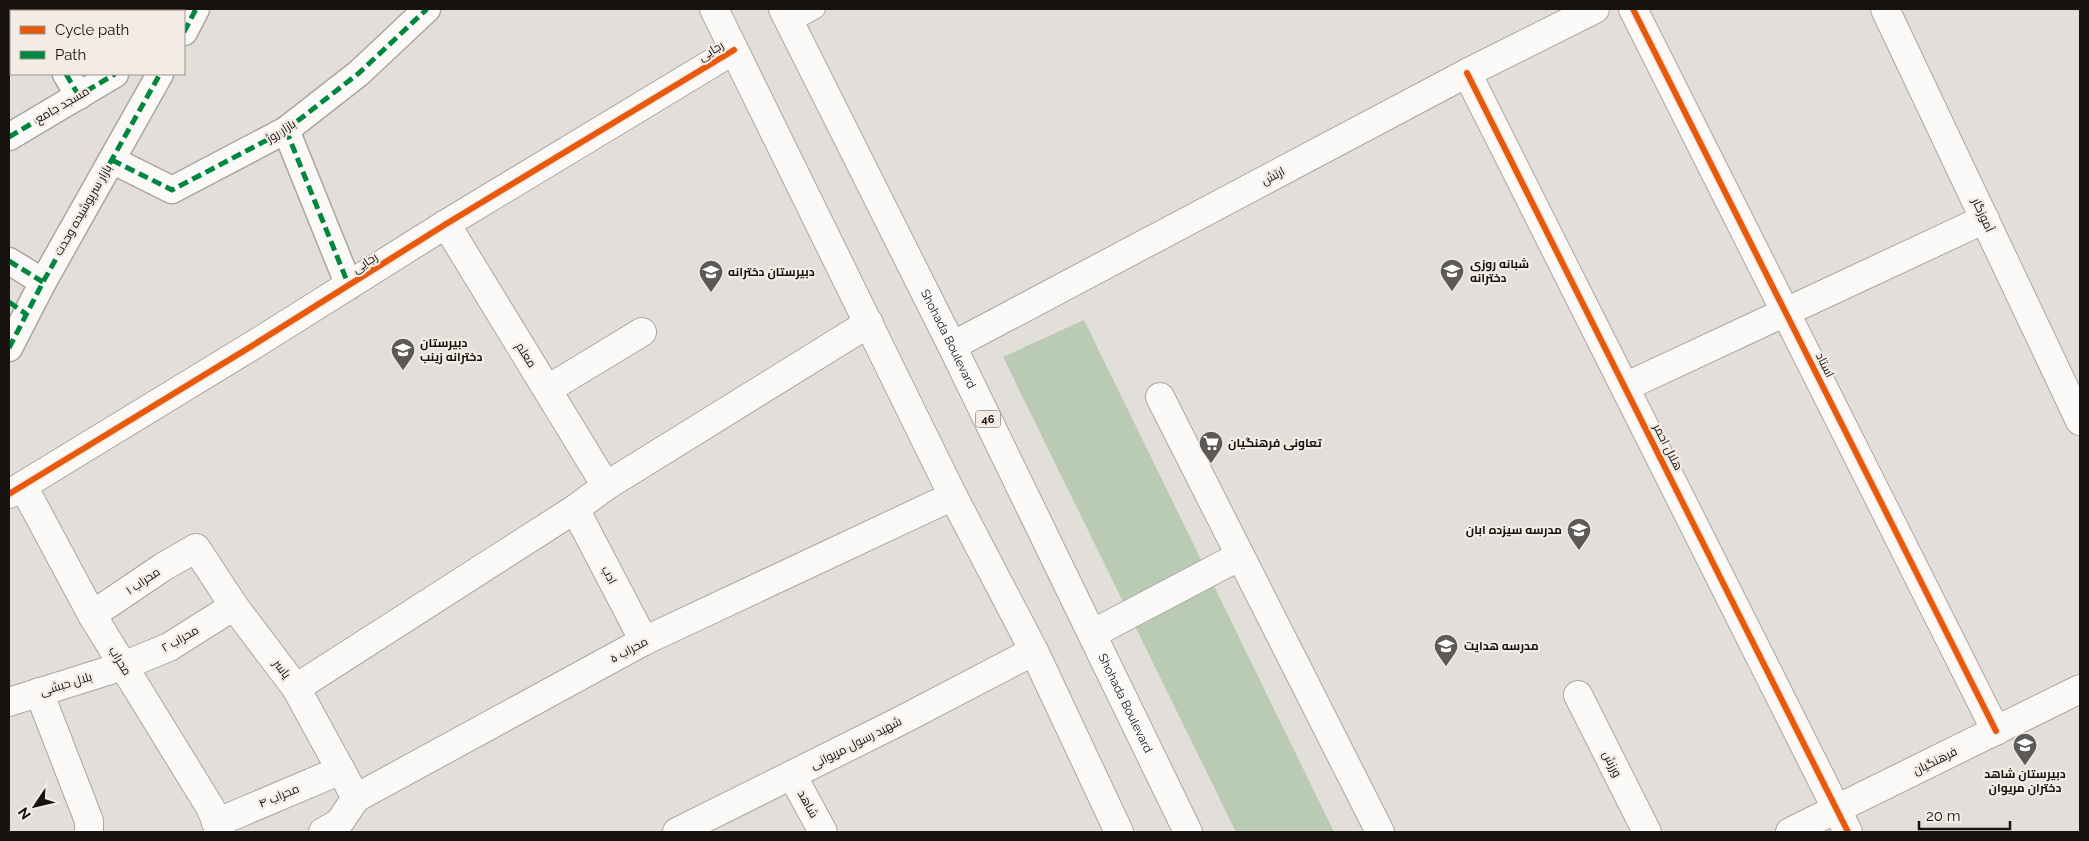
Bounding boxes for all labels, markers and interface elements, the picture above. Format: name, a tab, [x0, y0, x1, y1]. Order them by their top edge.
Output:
legend	[10, 10, 185, 75]
text: Cycle path	[55, 21, 129, 39]
street label: رجایی	[696, 38, 726, 64]
text: Path	[55, 46, 86, 64]
street label: مسجد جامع	[32, 84, 92, 127]
street label: بازار روژ	[263, 117, 298, 146]
street label: بازار سرپوشیده وحدت	[51, 162, 116, 259]
street label: ارتش	[1259, 164, 1287, 188]
street label: آموزگار	[1969, 195, 1997, 235]
street label: رجایی	[350, 250, 380, 276]
place label: شبانه روزی دخترانه	[1470, 257, 1529, 286]
school or university icon: شبانه روزی دخترانه	[1439, 258, 1465, 292]
school or university icon: دبیرستان دخترانه	[698, 259, 724, 293]
place label: دبیرستان دخترانه	[728, 265, 815, 280]
street label: Shohada Boulevard	[918, 287, 979, 391]
place label: دبیرستان دخترانه زینب	[420, 336, 482, 365]
school or university icon: دبیرستان دخترانه زینب	[390, 337, 416, 371]
street label: معلم	[512, 340, 539, 371]
street label: استاد	[1813, 350, 1837, 380]
road number: 46	[976, 410, 1000, 428]
street label: هلال احمر	[1650, 421, 1686, 473]
supermarket icon: تعاونی فرهنگیان	[1198, 430, 1224, 464]
place label: تعاونی فرهنگیان	[1228, 436, 1322, 451]
school or university icon: مدرسه سیزده ابان	[1566, 517, 1592, 551]
place label: مدرسه سیزده ابان	[1466, 523, 1562, 538]
street label: ادب	[598, 564, 620, 586]
street label: محراب ۱	[123, 565, 163, 597]
street label: محراب ۲	[159, 623, 201, 655]
school or university icon: مدرسه هدایت	[1433, 633, 1459, 667]
street label: محراب ۵	[608, 634, 650, 666]
place label: مدرسه هدایت	[1464, 639, 1539, 654]
street label: محراب	[106, 644, 134, 678]
street label: Shohada Boulevard	[1095, 651, 1155, 755]
street label: یاسر	[270, 656, 294, 682]
street label: بلال حبشی	[38, 669, 94, 699]
street label: شهید رسول مریوانی	[808, 714, 904, 772]
school or university icon: دبیرستان شاهد دختران مریوان	[2012, 732, 2038, 766]
street label: فرهنگیان	[1911, 744, 1959, 778]
street label: ورزش	[1600, 749, 1624, 779]
place label: دبیرستان شاهد دختران مریوان	[1984, 767, 2066, 796]
north arrow	[10, 781, 60, 831]
street label: محراب ۴	[257, 781, 301, 811]
street label: شاهد	[795, 788, 821, 820]
scale bar	[1919, 798, 2010, 830]
text: N	[15, 804, 34, 822]
text: 20 m	[1926, 807, 1961, 825]

